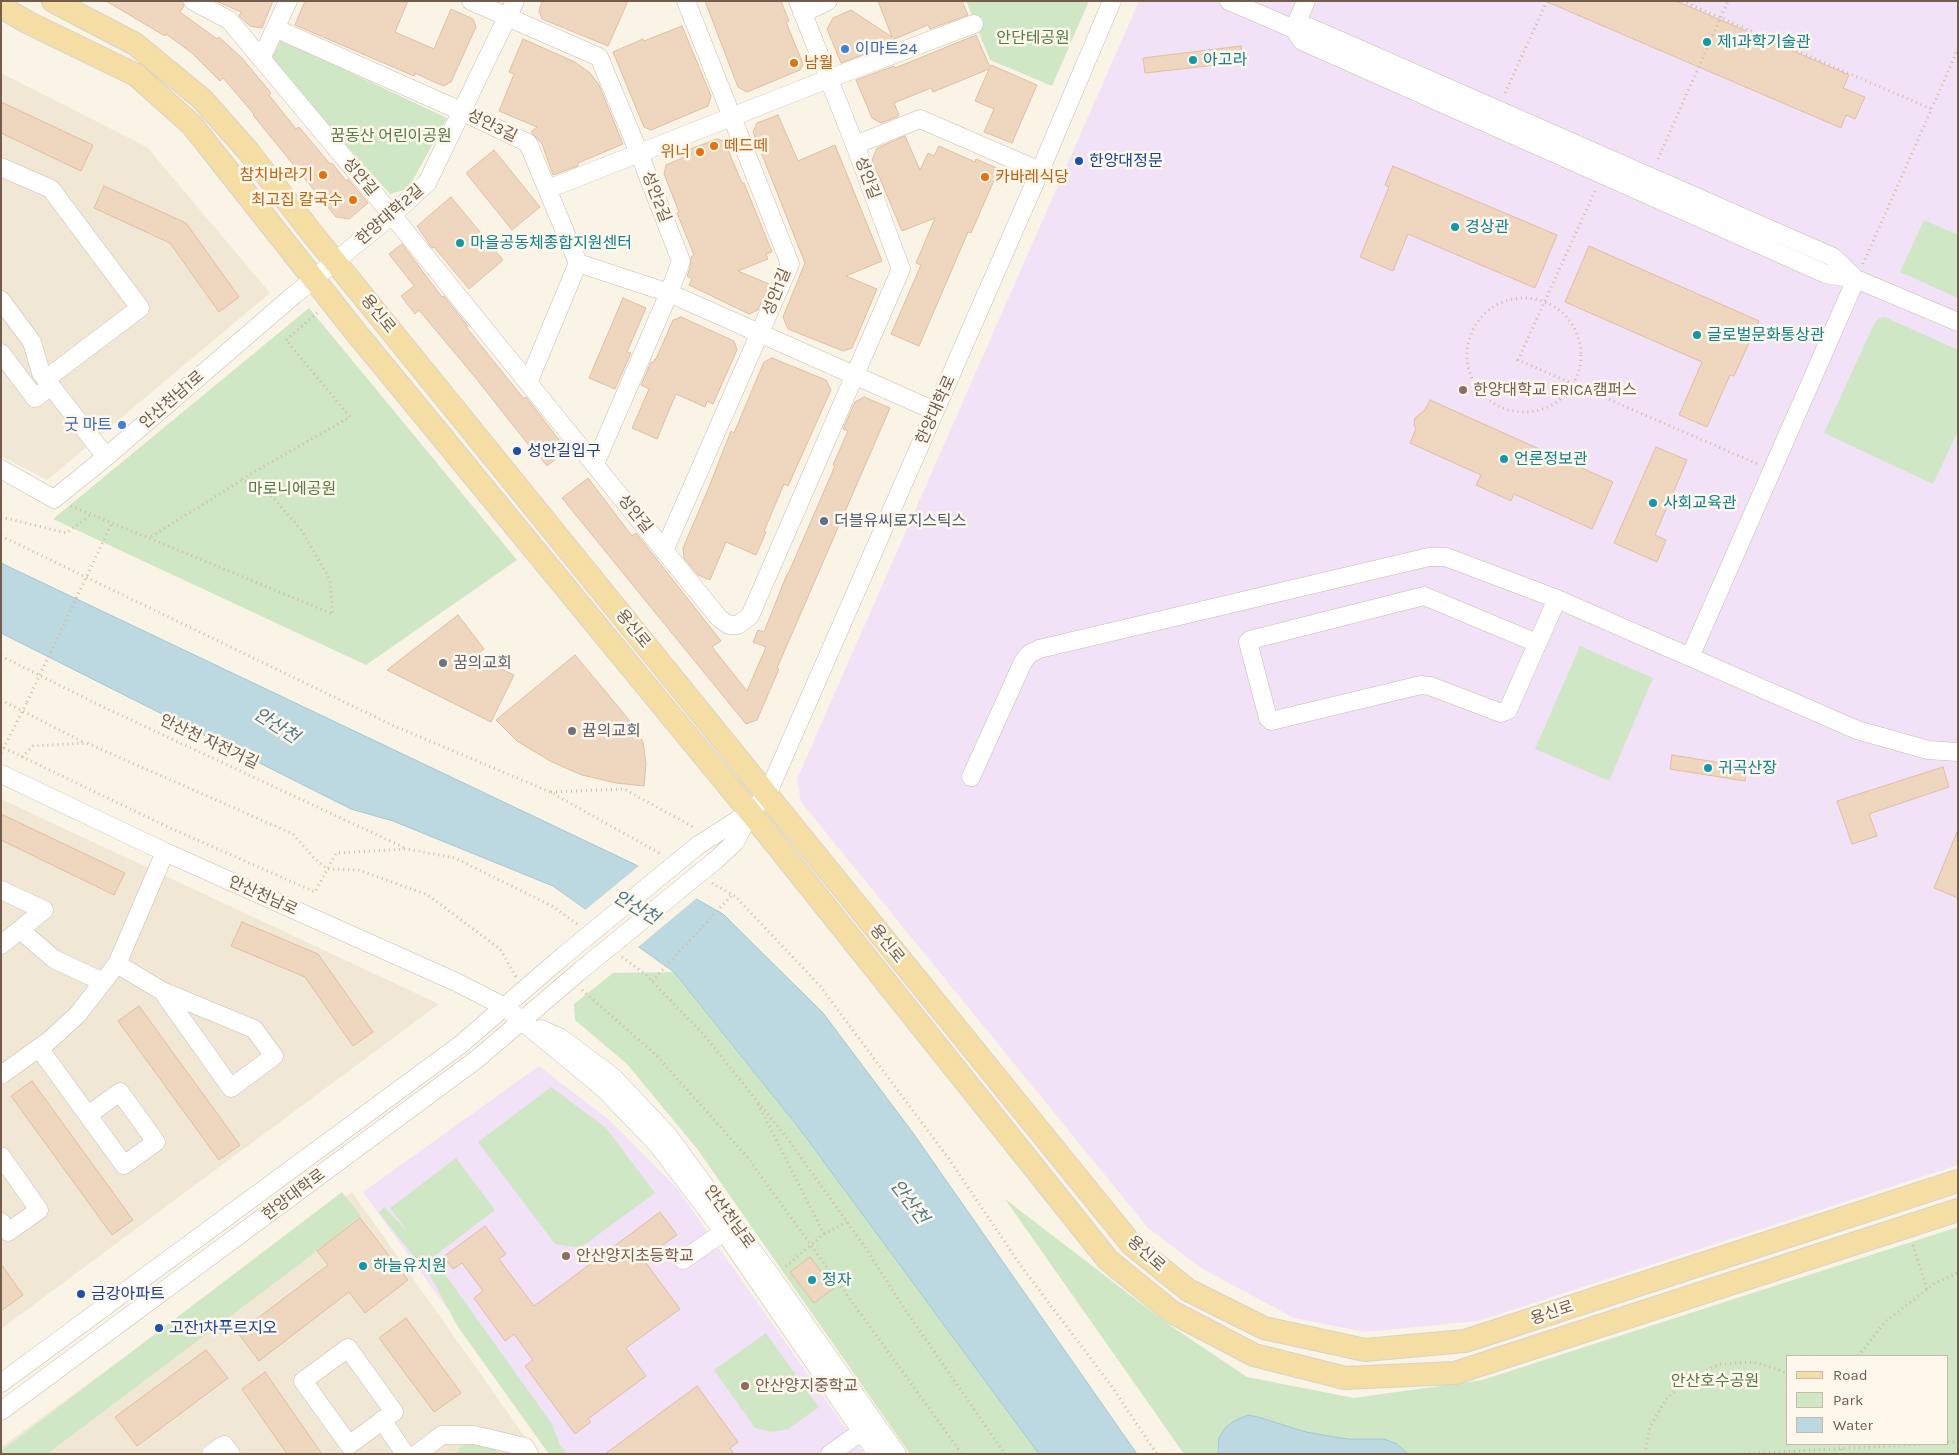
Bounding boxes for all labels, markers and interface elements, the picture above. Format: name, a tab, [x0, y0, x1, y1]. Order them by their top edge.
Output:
park label: 안단테공원	[996, 28, 1070, 48]
place label: 제1과학기술관	[1717, 32, 1811, 52]
marker: 제1과학기술관	[1701, 36, 1713, 48]
place label: 이마트24	[855, 39, 917, 59]
marker: 이마트24	[839, 43, 851, 55]
place label: 아고라	[1203, 50, 1247, 70]
place label: 남월	[804, 53, 833, 73]
marker: 아고라	[1187, 54, 1199, 66]
marker: 남월	[788, 57, 800, 69]
street label: 성안3길	[464, 106, 520, 146]
park label: 꿈동산 어린이공원	[330, 126, 452, 146]
place label: 떼드떼	[724, 136, 768, 156]
marker: 떼드떼	[708, 140, 720, 152]
place label: 위너	[661, 142, 690, 162]
marker: 위너	[694, 146, 706, 158]
place label: 한양대정문	[1089, 151, 1163, 171]
street label: 성안길	[338, 154, 382, 200]
street label: 성안길	[850, 154, 884, 202]
marker: 한양대정문	[1073, 155, 1085, 167]
place label: 참치바라기	[239, 165, 313, 185]
place label: 카바레식당	[995, 167, 1069, 187]
marker: 참치바라기	[317, 169, 329, 181]
street label: 성안2길	[637, 169, 675, 225]
marker: 카바레식당	[979, 171, 991, 183]
street label: 한양대학2길	[352, 181, 428, 249]
place label: 최고집 칼국수	[251, 190, 343, 210]
marker: 최고집 칼국수	[347, 194, 359, 206]
place label: 경상관	[1465, 217, 1509, 237]
marker: 경상관	[1449, 221, 1461, 233]
place label: 마을공동체종합지원센터	[470, 233, 632, 253]
marker: 마을공동체종합지원센터	[454, 237, 466, 249]
street label: 성안1길	[759, 265, 795, 319]
street label: 용신로	[357, 291, 399, 337]
place label: 글로벌문화통상관	[1707, 325, 1825, 345]
marker: 글로벌문화통상관	[1691, 329, 1703, 341]
street label: 안산천남1로	[136, 367, 208, 433]
street label: 한양대학로	[912, 372, 960, 448]
place label: 한양대학교 ERICA캠퍼스	[1473, 380, 1637, 400]
marker: 한양대학교 ERICA캠퍼스	[1457, 384, 1469, 396]
place label: 굿 마트	[64, 415, 112, 435]
marker: 굿 마트	[116, 419, 128, 431]
place label: 성안길입구	[527, 441, 601, 461]
marker: 성안길입구	[511, 445, 523, 457]
place label: 언론정보관	[1514, 449, 1588, 469]
marker: 언론정보관	[1498, 453, 1510, 465]
park label: 마로니에공원	[248, 479, 336, 499]
street label: 성안길	[614, 491, 656, 537]
place label: 사회교육관	[1663, 493, 1737, 513]
marker: 사회교육관	[1647, 497, 1659, 509]
place label: 더블유씨로지스틱스	[834, 511, 966, 531]
marker: 더블유씨로지스틱스	[818, 515, 830, 527]
street label: 용신로	[612, 606, 654, 652]
place label: 꿈의교회	[453, 653, 512, 673]
marker: 꿈의교회	[437, 657, 449, 669]
water label: 안산천	[249, 703, 303, 749]
street label: 안산천 자전거길	[157, 711, 261, 773]
place label: 뀸의교회	[582, 721, 641, 741]
marker: 뀸의교회	[566, 725, 578, 737]
place label: 귀곡산장	[1718, 758, 1777, 778]
marker: 귀곡산장	[1702, 762, 1714, 774]
street label: 안산천남로	[225, 872, 301, 920]
water label: 안산천	[609, 886, 663, 930]
street label: 용신로	[866, 921, 908, 967]
street label: 한양대학로	[259, 1165, 329, 1225]
water label: 안산천	[885, 1176, 933, 1228]
street label: 안산천남로	[700, 1182, 758, 1252]
street label: 용신로	[1123, 1232, 1169, 1276]
place label: 안산양지초등학교	[576, 1246, 694, 1266]
marker: 안산양지초등학교	[560, 1250, 572, 1262]
place label: 하늘유치원	[373, 1256, 447, 1276]
marker: 하늘유치원	[357, 1260, 369, 1272]
place label: 정자	[822, 1270, 851, 1290]
marker: 정자	[806, 1274, 818, 1286]
place label: 금강아파트	[91, 1284, 165, 1304]
marker: 금강아파트	[75, 1288, 87, 1300]
street label: 용신로	[1528, 1297, 1576, 1329]
place label: 고잔1차푸르지오	[169, 1318, 277, 1338]
marker: 고잔1차푸르지오	[153, 1322, 165, 1334]
legend	[1786, 1355, 1949, 1445]
text: Road	[1833, 1366, 1868, 1384]
park label: 안산호수공원	[1671, 1371, 1759, 1391]
place label: 안산양지중학교	[755, 1376, 858, 1396]
marker: 안산양지중학교	[739, 1380, 751, 1392]
text: Park	[1833, 1391, 1863, 1409]
text: Water	[1833, 1416, 1873, 1434]

